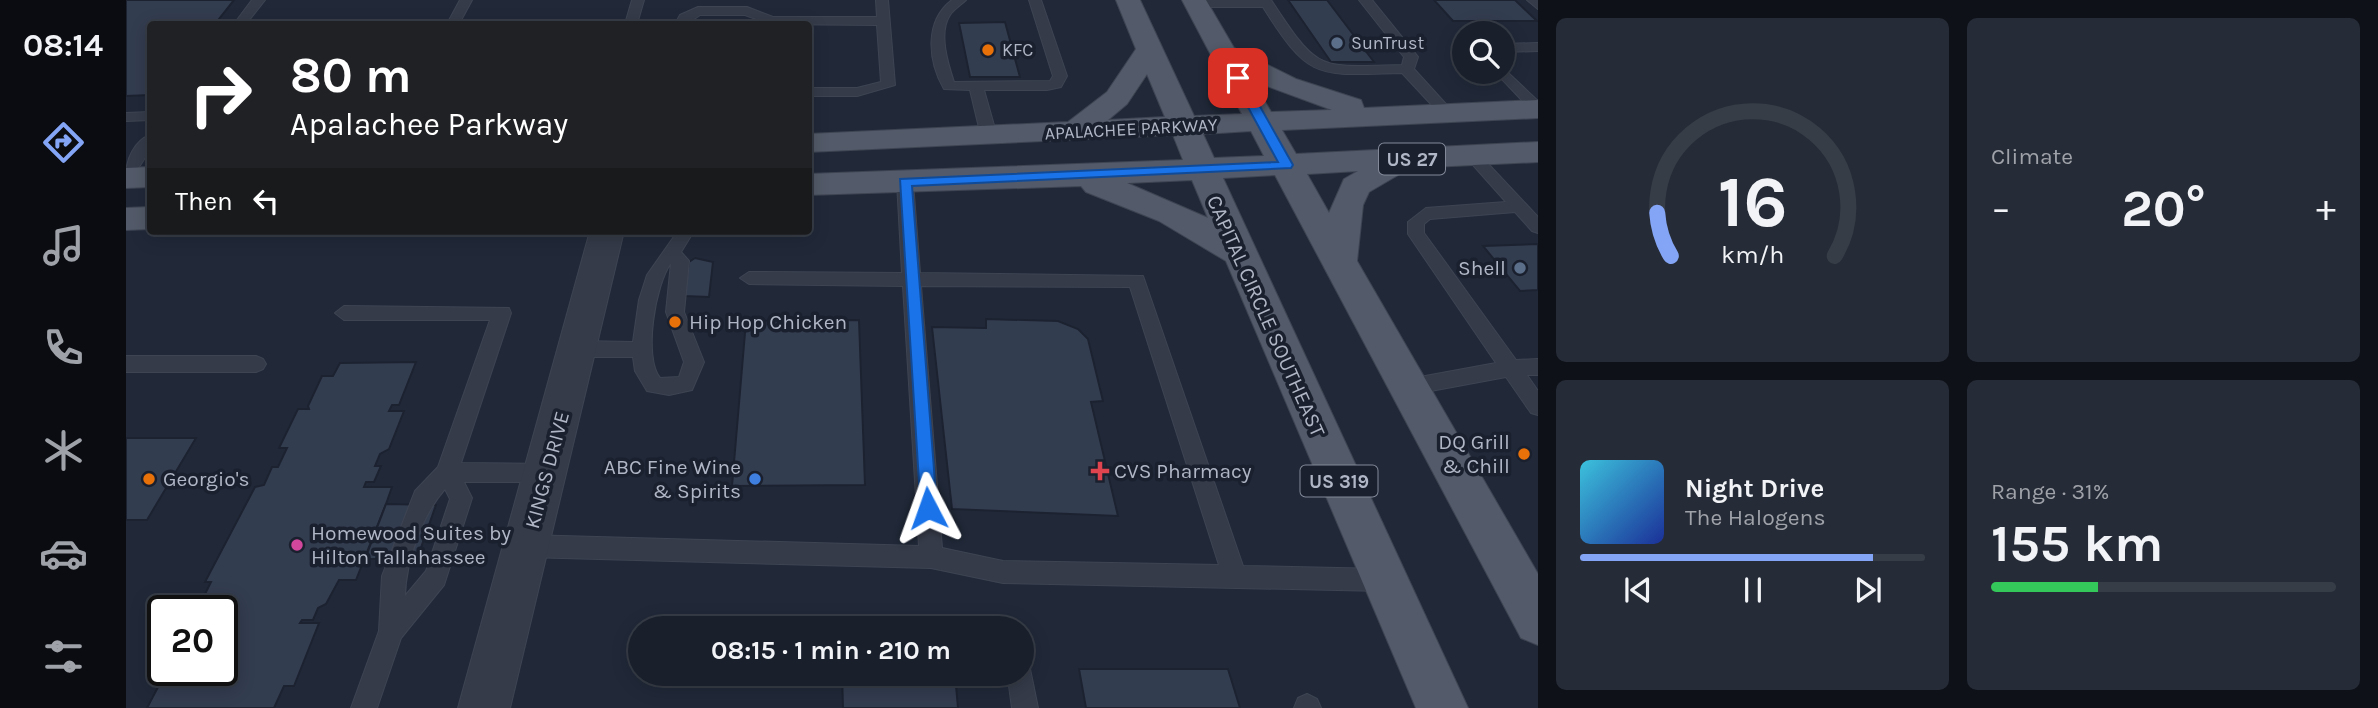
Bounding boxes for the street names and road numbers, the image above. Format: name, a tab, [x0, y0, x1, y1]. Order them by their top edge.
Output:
street label: APALACHEE PARKWAY	[1044, 113, 1218, 145]
road number: US 27	[1379, 144, 1445, 174]
street label: CAPITAL CIRCLE SOUTHEAST	[1202, 192, 1330, 441]
street label: KINGS DRIVE	[520, 409, 574, 531]
road number: US 319	[1300, 466, 1378, 496]

